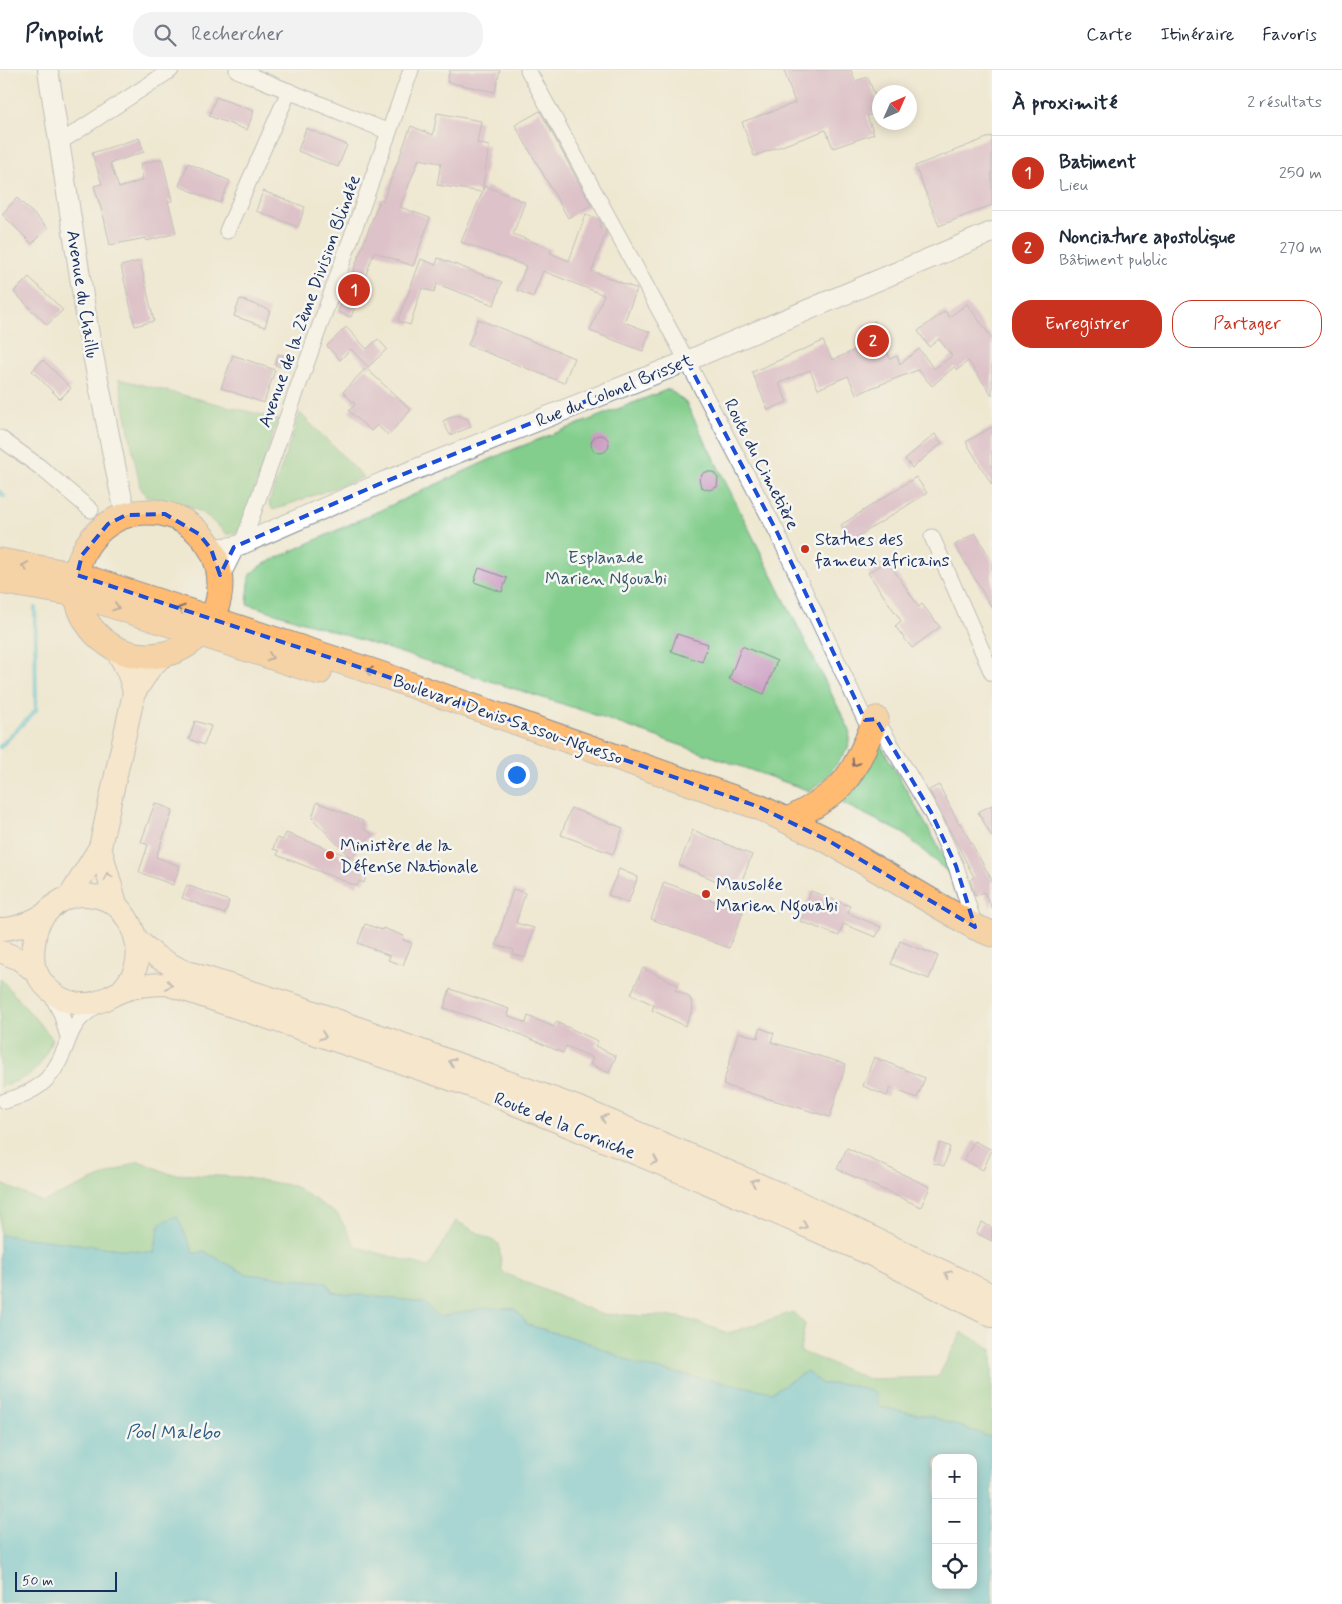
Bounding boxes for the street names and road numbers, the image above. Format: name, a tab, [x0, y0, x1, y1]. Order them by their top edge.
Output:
street label: Avenue de la 2ème Division Blindée	[253, 172, 367, 431]
street label: Avenue du Chaillu	[60, 228, 104, 360]
street label: Rue du Colonel Brisset	[532, 348, 697, 433]
street label: Route du Cimetière	[718, 395, 805, 534]
street label: Boulevard Denis Sassou-Nguesso	[389, 669, 626, 773]
street label: Route de la Corniche	[490, 1087, 639, 1165]

